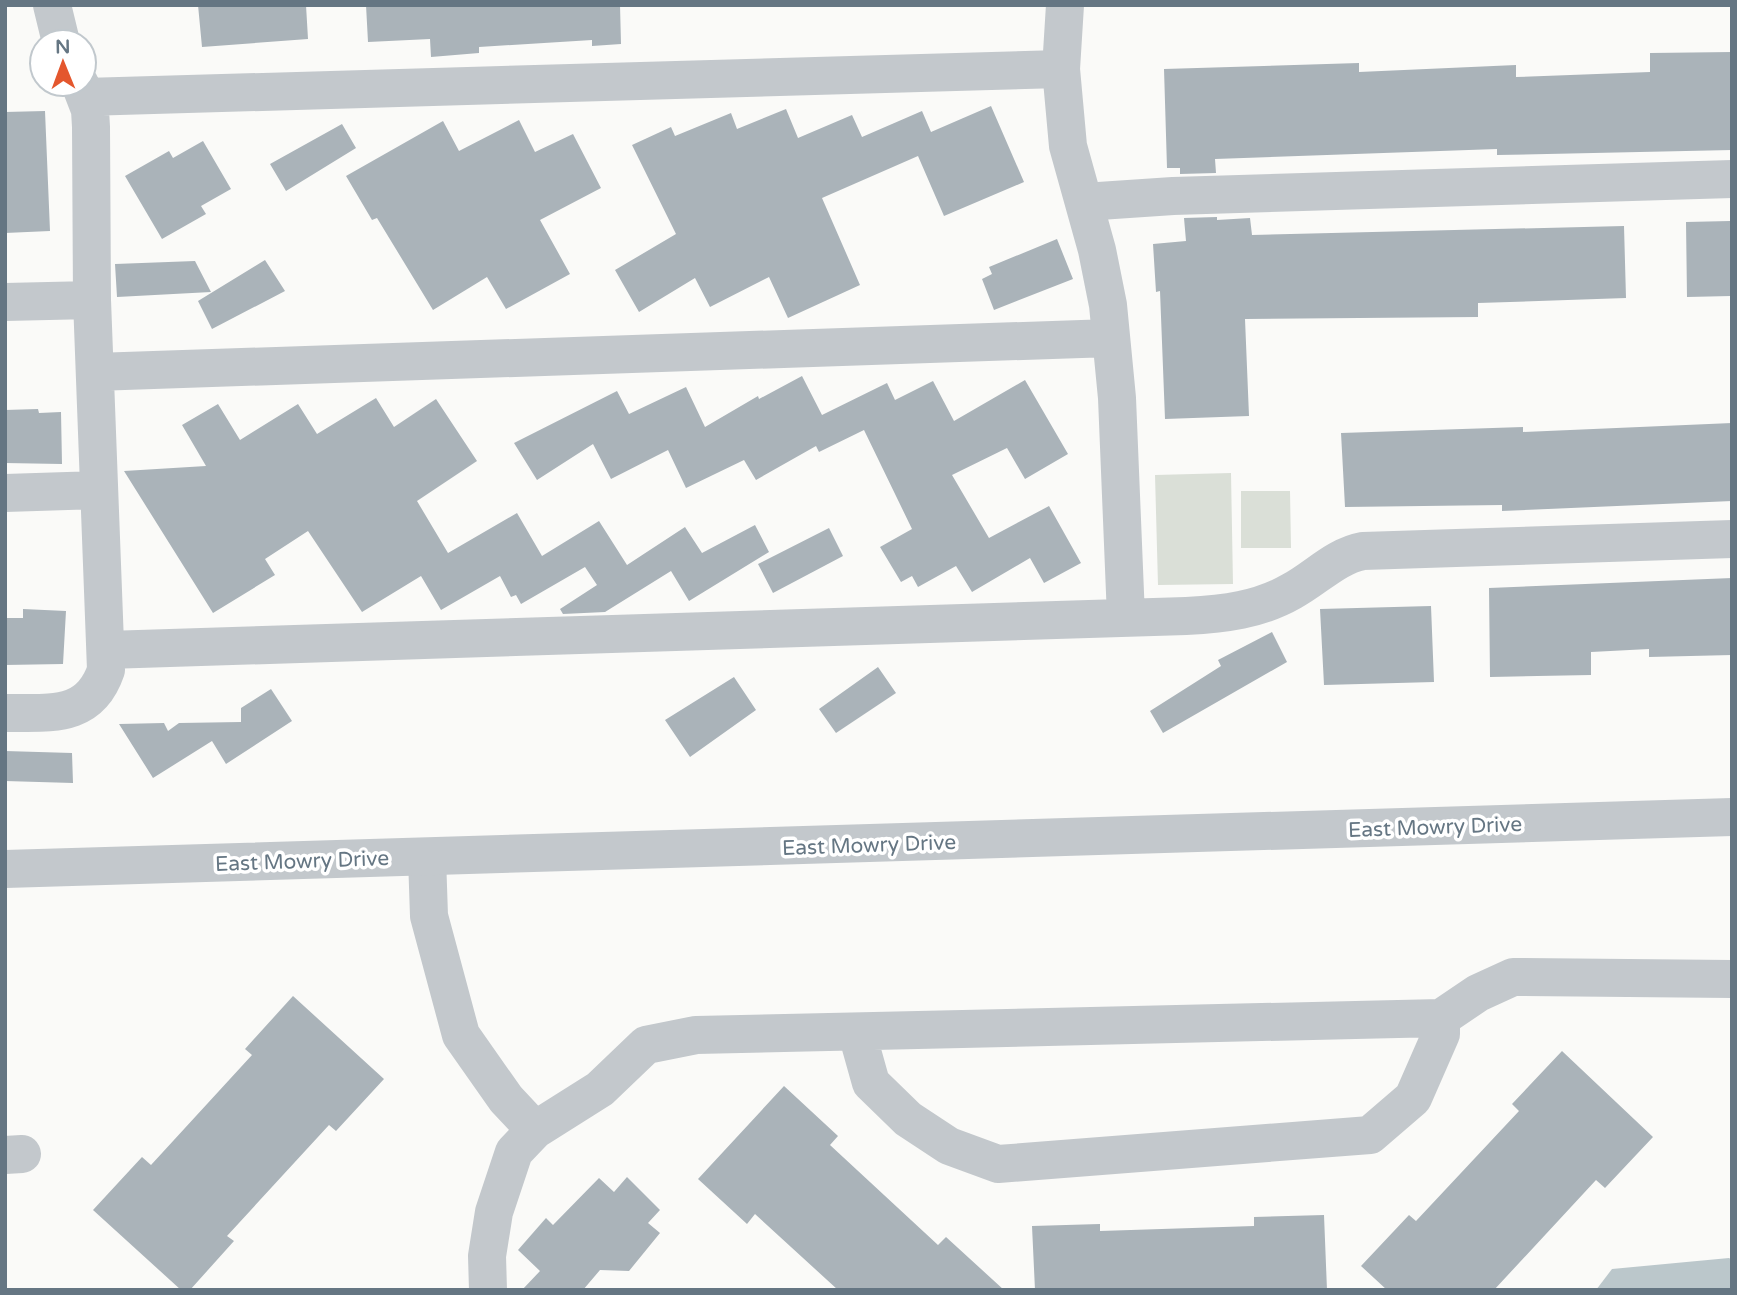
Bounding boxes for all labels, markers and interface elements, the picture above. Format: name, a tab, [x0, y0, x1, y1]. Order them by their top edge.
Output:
north arrow	[28, 28, 98, 98]
text: N	[55, 36, 71, 58]
street label: East Mowry Drive	[1347, 812, 1523, 843]
street label: East Mowry Drive	[781, 830, 957, 861]
street label: East Mowry Drive	[214, 846, 390, 877]

